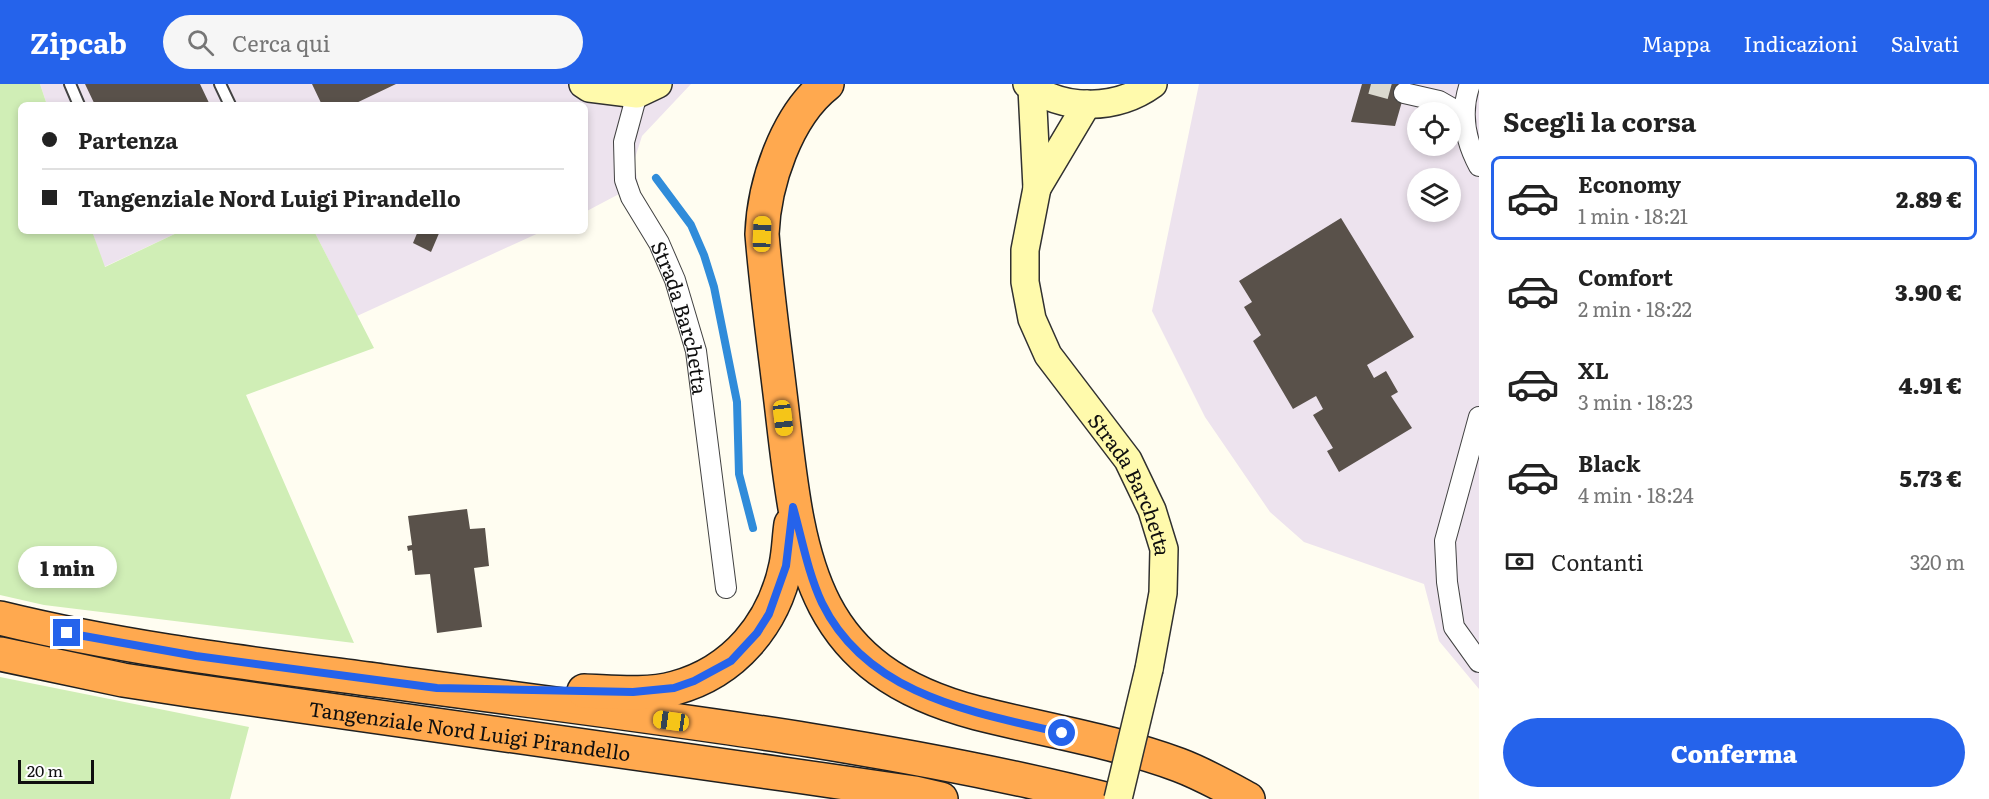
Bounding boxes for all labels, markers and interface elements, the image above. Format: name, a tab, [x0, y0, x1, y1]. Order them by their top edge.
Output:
search box	[163, 15, 583, 69]
text: Zipcab	[30, 21, 127, 63]
icon: search	[184, 26, 217, 59]
text: Cerca qui	[232, 26, 330, 59]
text: Mappa	[1642, 27, 1711, 58]
text: Indicazioni	[1744, 27, 1858, 58]
text: Salvati	[1891, 27, 1959, 58]
text: Scegli la corsa	[1503, 100, 1696, 140]
map controls	[1407, 102, 1461, 222]
button: locate	[1407, 102, 1461, 156]
text: Partenza	[78, 123, 178, 156]
text: Economy	[1578, 167, 1681, 200]
button: layers	[1407, 168, 1461, 222]
icon: car	[1506, 171, 1560, 225]
text: Tangenziale Nord Luigi Pirandello	[78, 181, 461, 214]
text: 2.89 €	[1896, 182, 1962, 215]
text: 1 min · 18:21	[1578, 200, 1688, 230]
car	[752, 216, 772, 252]
street label: Strada Barchetta	[645, 236, 716, 397]
text: Comfort	[1578, 260, 1673, 293]
icon: car	[1506, 264, 1560, 318]
text: 3.90 €	[1895, 275, 1962, 308]
text: 2 min · 18:22	[1578, 293, 1692, 323]
text: XL	[1578, 353, 1609, 386]
icon: car	[1506, 357, 1560, 411]
text: 4.91 €	[1898, 368, 1962, 401]
text: 3 min · 18:23	[1578, 386, 1693, 416]
car	[772, 399, 794, 437]
street label: Strada Barchetta	[1082, 406, 1179, 557]
text: Black	[1578, 446, 1640, 479]
icon: car	[1506, 450, 1560, 504]
text: 5.73 €	[1899, 461, 1962, 494]
text: 4 min · 18:24	[1578, 479, 1694, 509]
icon: cash	[1503, 545, 1536, 578]
text: Contanti	[1551, 545, 1643, 578]
callout: 1 min	[17, 546, 116, 588]
text: 320 m	[1910, 546, 1965, 576]
text: 1 min	[40, 552, 95, 582]
route end	[53, 619, 80, 646]
street label: Tangenziale Nord Luigi Pirandello	[307, 692, 633, 767]
car	[652, 710, 690, 732]
button: Conferma	[1503, 718, 1965, 787]
route start	[1048, 719, 1075, 746]
scale bar	[18, 757, 94, 784]
text: 20 m	[27, 758, 63, 782]

